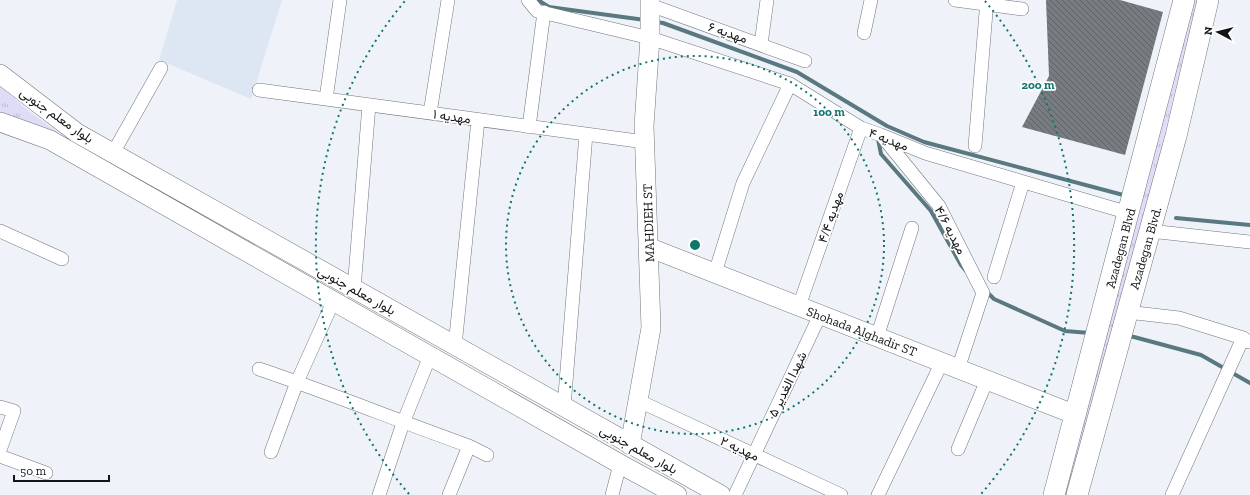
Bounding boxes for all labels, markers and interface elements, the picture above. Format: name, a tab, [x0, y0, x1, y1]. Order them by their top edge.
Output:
north arrow	[1198, 12, 1238, 52]
street label: مهدیه ۶	[706, 19, 749, 47]
text: N	[1202, 25, 1216, 36]
text: 200 m	[1021, 78, 1055, 92]
street label: بلوار معلم جنوبی	[17, 85, 96, 147]
text: 100 m	[813, 105, 845, 119]
street label: مهدیه ۱	[432, 106, 472, 128]
street label: مهدیه ۴	[866, 125, 911, 155]
street label: MAHDIEH ST	[640, 184, 657, 262]
street label: مهدیه ۴/۴	[815, 189, 847, 245]
street label: مهدیه ۴/۶	[931, 204, 969, 257]
street label: Azadegan Blvd.	[1127, 205, 1164, 291]
street label: َAzadegan Blvd	[1103, 206, 1138, 290]
centre of rings	[688, 238, 702, 252]
street label: بلوار معلم جنوبی	[315, 263, 398, 319]
street label: Shohada Alghadir ST	[805, 304, 919, 359]
street label: شهدا الغدیر ۵	[765, 349, 811, 420]
street label: بلوار معلم جنوبی	[597, 422, 680, 478]
street label: مهدیه ۲	[718, 433, 762, 465]
scale bar	[14, 457, 109, 483]
text: 50 m	[20, 464, 47, 478]

